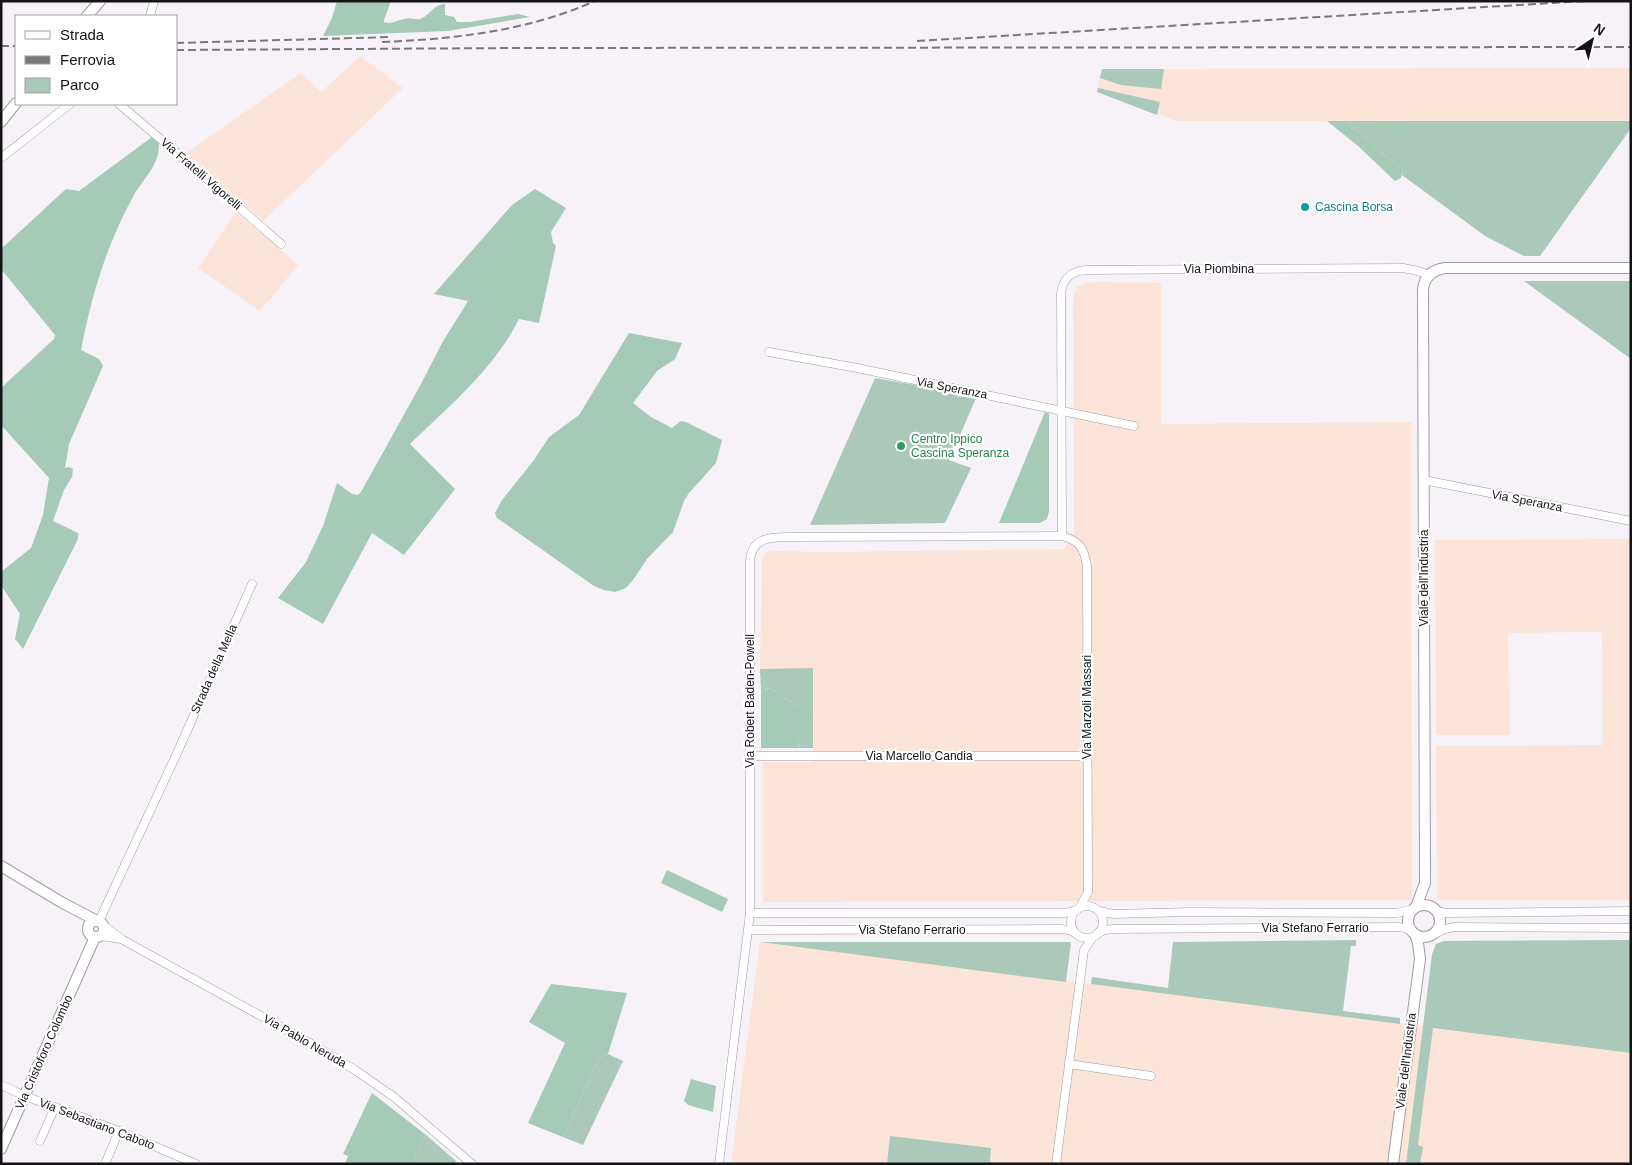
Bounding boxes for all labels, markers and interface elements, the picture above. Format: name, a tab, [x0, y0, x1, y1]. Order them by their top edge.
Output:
legend	[15, 15, 178, 105]
north arrow	[1567, 15, 1617, 65]
text: N	[1591, 20, 1608, 39]
text: Strada	[60, 26, 105, 43]
text: Ferrovia	[60, 51, 116, 68]
text: Parco	[60, 76, 99, 93]
street label: Via Fratelli Vigorelli	[158, 135, 244, 213]
place label: Cascina Borsa	[1315, 200, 1393, 214]
marker: Cascina Borsa	[1299, 201, 1311, 213]
street label: Via Piombina	[1184, 262, 1255, 276]
street label: Via Speranza	[915, 374, 989, 402]
place label: Centro Ippico Cascina Speranza	[911, 432, 1009, 460]
marker: Centro Ippico Cascina Speranza	[895, 440, 907, 452]
street label: Via Speranza	[1490, 487, 1564, 515]
street label: Viale dell'Industria	[1417, 529, 1431, 626]
street label: Strada della Mella	[188, 622, 240, 716]
street label: Via Robert Baden-Powell	[743, 634, 757, 768]
street label: Via Marzoli Massari	[1080, 655, 1094, 759]
street label: Via Marcello Candia	[865, 749, 973, 763]
street label: Via Stefano Ferrario	[1261, 921, 1369, 935]
street label: Via Stefano Ferrario	[858, 923, 966, 937]
street label: Via Cristoforo Colombo	[12, 992, 76, 1111]
street label: Via Pablo Neruda	[261, 1011, 349, 1071]
street label: Viale dell'Industria	[1393, 1012, 1419, 1110]
street label: Via Sebastiano Caboto	[37, 1096, 157, 1153]

